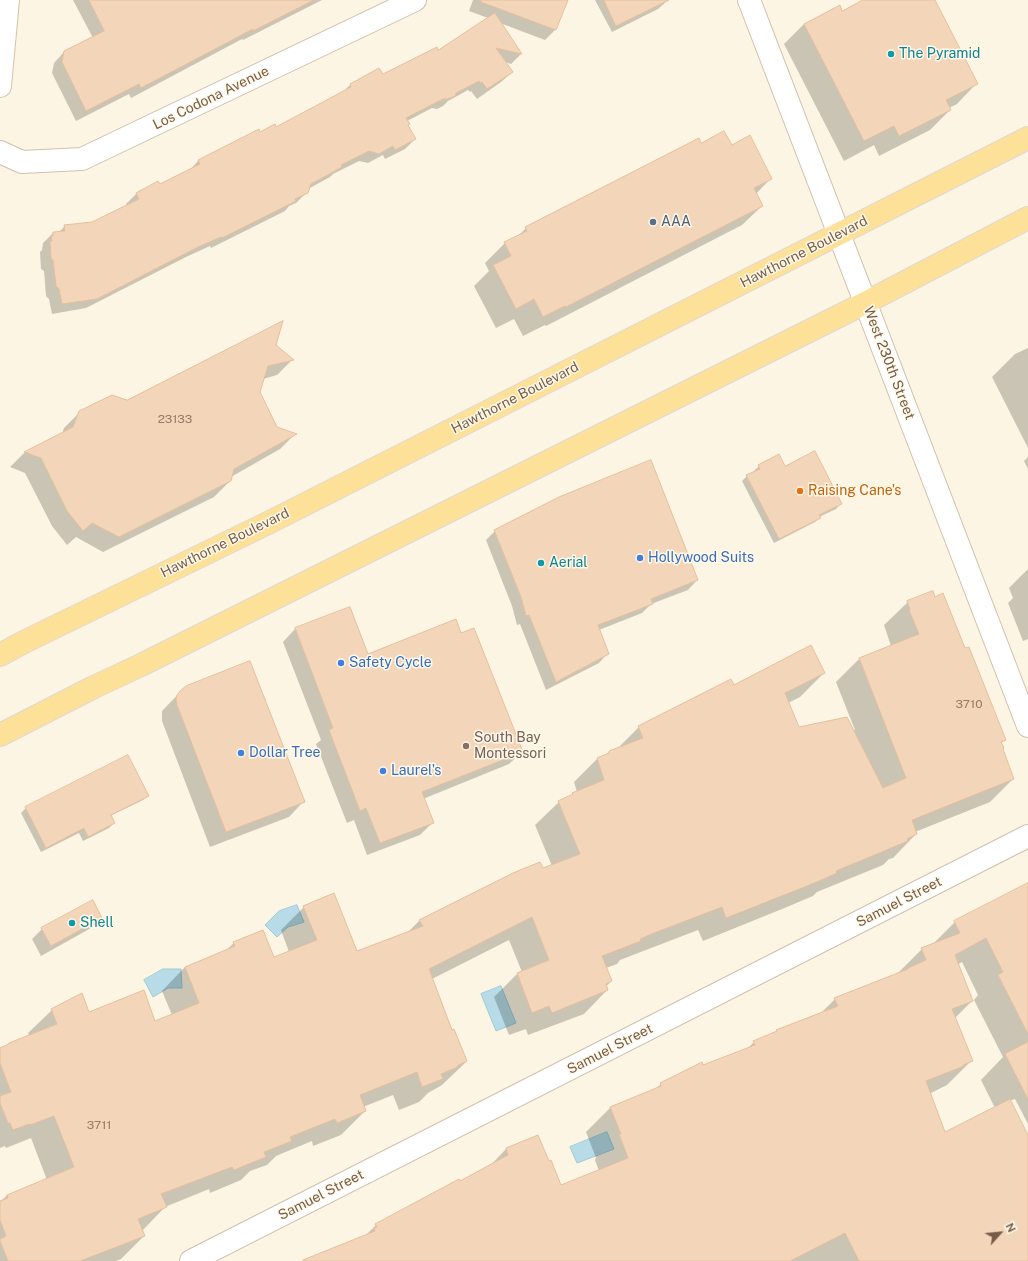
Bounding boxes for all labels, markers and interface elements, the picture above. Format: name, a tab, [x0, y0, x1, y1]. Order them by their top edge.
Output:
place label: The Pyramid	[899, 46, 980, 62]
marker: The Pyramid	[886, 49, 896, 59]
street label: Los Codona Avenue	[150, 63, 272, 133]
street label: Hawthorne Boulevard	[737, 213, 871, 291]
place label: AAA	[661, 214, 691, 230]
marker: AAA	[648, 217, 658, 227]
street label: West 230th Street	[860, 304, 918, 422]
street label: Hawthorne Boulevard	[448, 359, 582, 437]
house number: 23133	[158, 412, 192, 426]
place label: Raising Cane's	[808, 483, 901, 499]
marker: Raising Cane's	[795, 486, 805, 496]
street label: Hawthorne Boulevard	[158, 505, 292, 581]
place label: Hollywood Suits	[648, 550, 754, 566]
marker: Hollywood Suits	[635, 553, 645, 563]
place label: Aerial	[549, 555, 588, 571]
marker: Aerial	[536, 558, 546, 568]
place label: Safety Cycle	[349, 655, 432, 671]
marker: Safety Cycle	[336, 658, 346, 668]
house number: 3710	[955, 697, 983, 711]
place label: South Bay Montessori	[474, 730, 546, 762]
marker: South Bay Montessori	[461, 741, 471, 751]
place label: Dollar Tree	[249, 745, 321, 761]
marker: Dollar Tree	[236, 748, 246, 758]
place label: Laurel's	[391, 763, 441, 779]
marker: Laurel's	[378, 766, 388, 776]
street label: Samuel Street	[853, 873, 945, 931]
place label: Shell	[80, 915, 114, 931]
marker: Shell	[67, 918, 77, 928]
street label: Samuel Street	[564, 1020, 656, 1078]
house number: 3711	[87, 1118, 111, 1132]
street label: Samuel Street	[275, 1166, 367, 1224]
north arrow	[980, 1213, 1020, 1253]
text: N	[1003, 1221, 1018, 1234]

